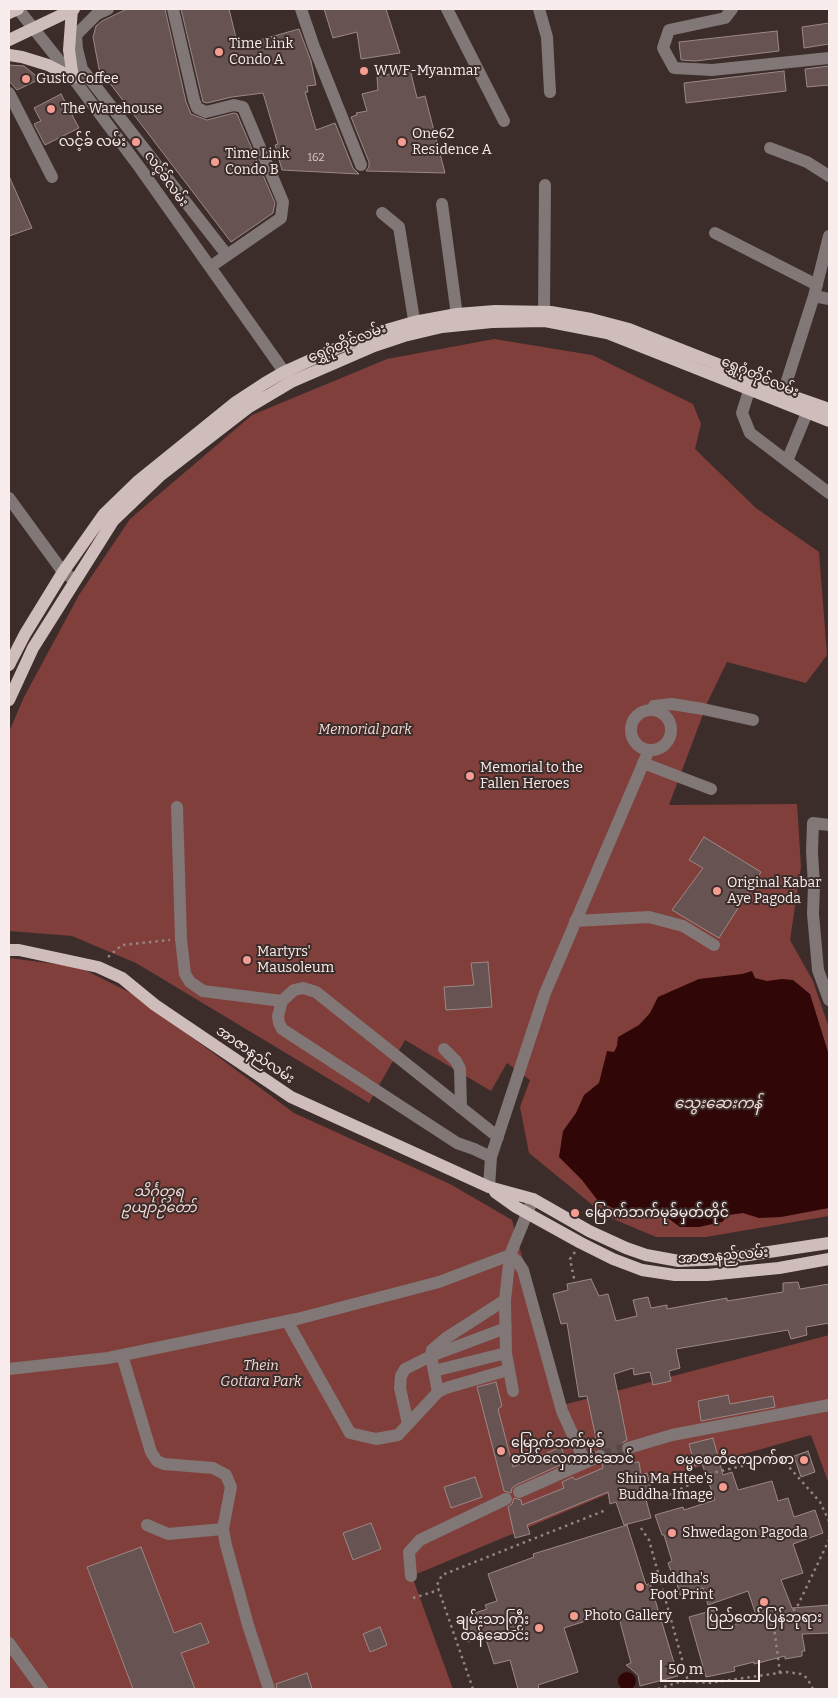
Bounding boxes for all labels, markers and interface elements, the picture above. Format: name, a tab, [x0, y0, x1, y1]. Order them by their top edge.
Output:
place label: Time Link Condo A	[229, 36, 293, 68]
marker: Time Link Condo A	[213, 46, 225, 58]
place label: WWF-Myanmar	[374, 63, 480, 79]
marker: WWF-Myanmar	[358, 65, 370, 77]
place label: Gusto Coffee	[36, 71, 119, 87]
marker: Gusto Coffee	[20, 73, 32, 85]
place label: The Warehouse	[61, 101, 162, 117]
marker: The Warehouse	[45, 103, 57, 115]
place label: One62 Residence A	[412, 126, 492, 158]
place label: လင့်ခ် လမ်း	[59, 134, 126, 150]
marker: လင့်ခ် လမ်း	[130, 136, 142, 148]
marker: One62 Residence A	[396, 136, 408, 148]
place label: Time Link Condo B	[225, 146, 289, 178]
street label: လင့်ခ်လမ်း	[140, 148, 192, 210]
house number: 162	[308, 151, 324, 165]
marker: Time Link Condo B	[209, 156, 221, 168]
street label: ရွှေဂုံတိုင်လမ်း	[306, 320, 388, 366]
street label: ရွှေဂုံတိုင်လမ်း	[719, 353, 801, 401]
park label: Memorial park	[318, 722, 412, 738]
place label: Memorial to the Fallen Heroes	[480, 760, 583, 792]
marker: Memorial to the Fallen Heroes	[464, 770, 476, 782]
place label: Original Kabar Aye Pagoda	[727, 875, 821, 908]
marker: Original Kabar Aye Pagoda	[711, 885, 723, 897]
place label: Martyrs' Mausoleum	[257, 944, 334, 976]
marker: Martyrs' Mausoleum	[241, 954, 253, 966]
street label: အာဇာနည်လမ်း	[213, 1023, 297, 1087]
water label: သွေးဆေးကန်	[674, 1095, 762, 1113]
park label: သိင်္ဂုတ္တရ ဥယျာဉ်တော်	[122, 1184, 196, 1216]
place label: မြောက်ဘက်မုခ်မှတ်တိုင်	[585, 1205, 729, 1221]
marker: မြောက်ဘက်မုခ်မှတ်တိုင်	[569, 1207, 581, 1219]
street label: အာဇာနည်လမ်း	[677, 1244, 769, 1268]
park label: Thein Gottara Park	[220, 1358, 302, 1390]
place label: မြောက်ဘက်မုခ် ဓာတ်လှေကားဆောင်	[511, 1435, 634, 1468]
marker: မြောက်ဘက်မုခ် ဓာတ်လှေကားဆောင်	[495, 1445, 507, 1457]
place label: ဓမ္မစေတီကျောက်စာ	[675, 1452, 794, 1468]
marker: ဓမ္မစေတီကျောက်စာ	[798, 1454, 810, 1466]
place label: Shin Ma Htee's Buddha Image	[617, 1471, 713, 1504]
marker: Shin Ma Htee's Buddha Image	[717, 1481, 729, 1493]
place label: Shwedagon Pagoda	[682, 1525, 808, 1541]
marker: Shwedagon Pagoda	[666, 1527, 678, 1539]
place label: Buddha's Foot Print	[650, 1571, 713, 1604]
marker: Buddha's Foot Print	[634, 1581, 646, 1593]
marker: ပြည်တော်ပြန်ဘုရား	[758, 1596, 770, 1608]
place label: Photo Gallery	[584, 1608, 672, 1624]
marker: Photo Gallery	[568, 1610, 580, 1622]
place label: ပြည်တော်ပြန်ဘုရား	[706, 1610, 822, 1626]
place label: ချမ်းသာကြီး တန်ဆောင်း	[456, 1612, 529, 1644]
marker: ချမ်းသာကြီး တန်ဆောင်း	[533, 1622, 545, 1634]
scale bar	[663, 1650, 763, 1682]
text: 50 m	[668, 1660, 703, 1678]

